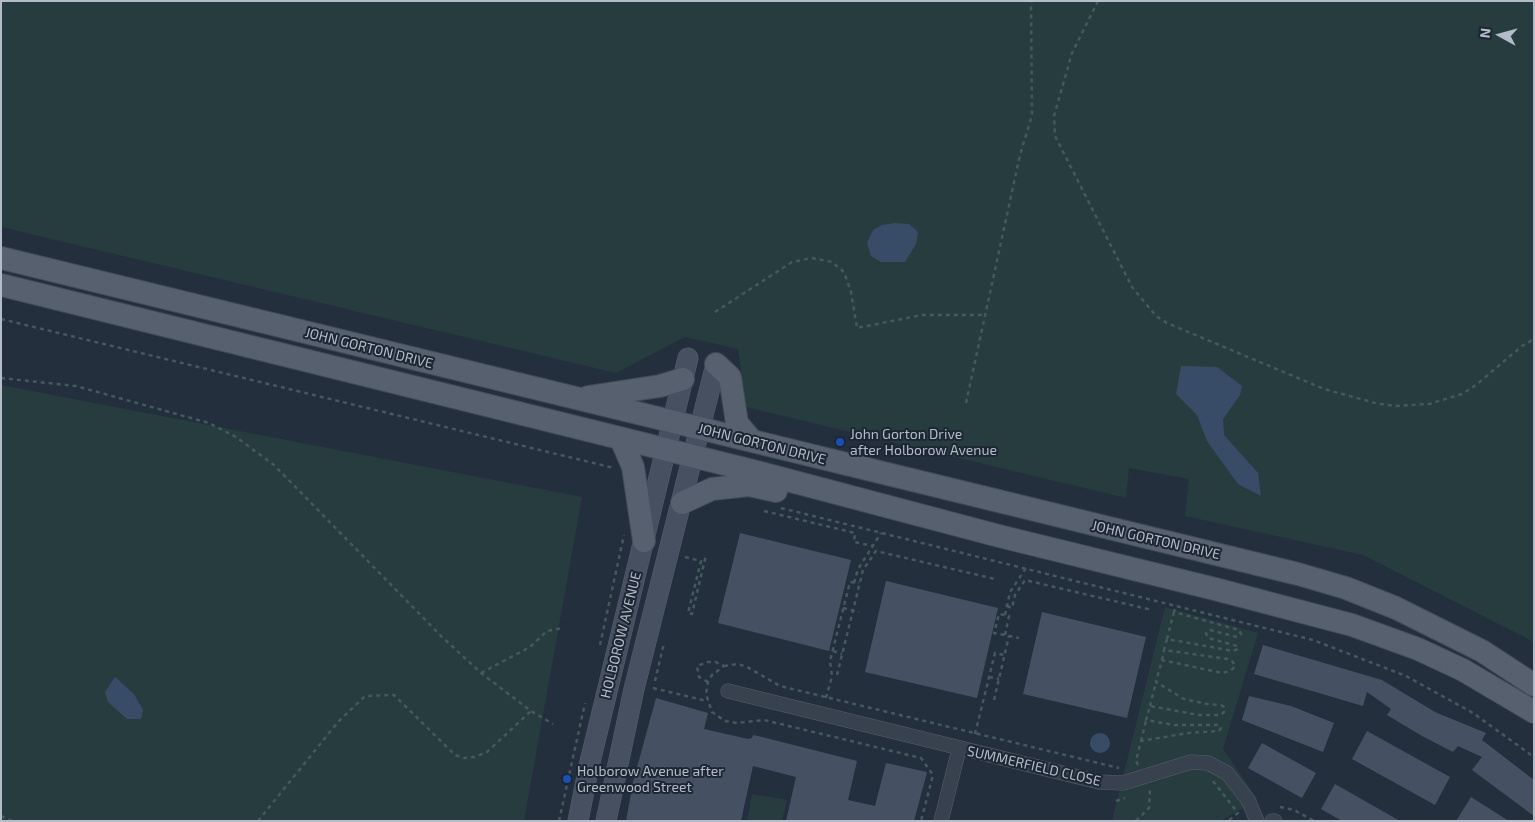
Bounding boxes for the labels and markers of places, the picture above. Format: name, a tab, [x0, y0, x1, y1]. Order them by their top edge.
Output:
place label: John Gorton Drive after Holborow Avenue	[850, 426, 997, 458]
marker: John Gorton Drive after Holborow Avenue	[834, 436, 846, 448]
place label: Holborow Avenue after Greenwood Street	[577, 763, 724, 796]
marker: Holborow Avenue after Greenwood Street	[561, 773, 573, 785]

